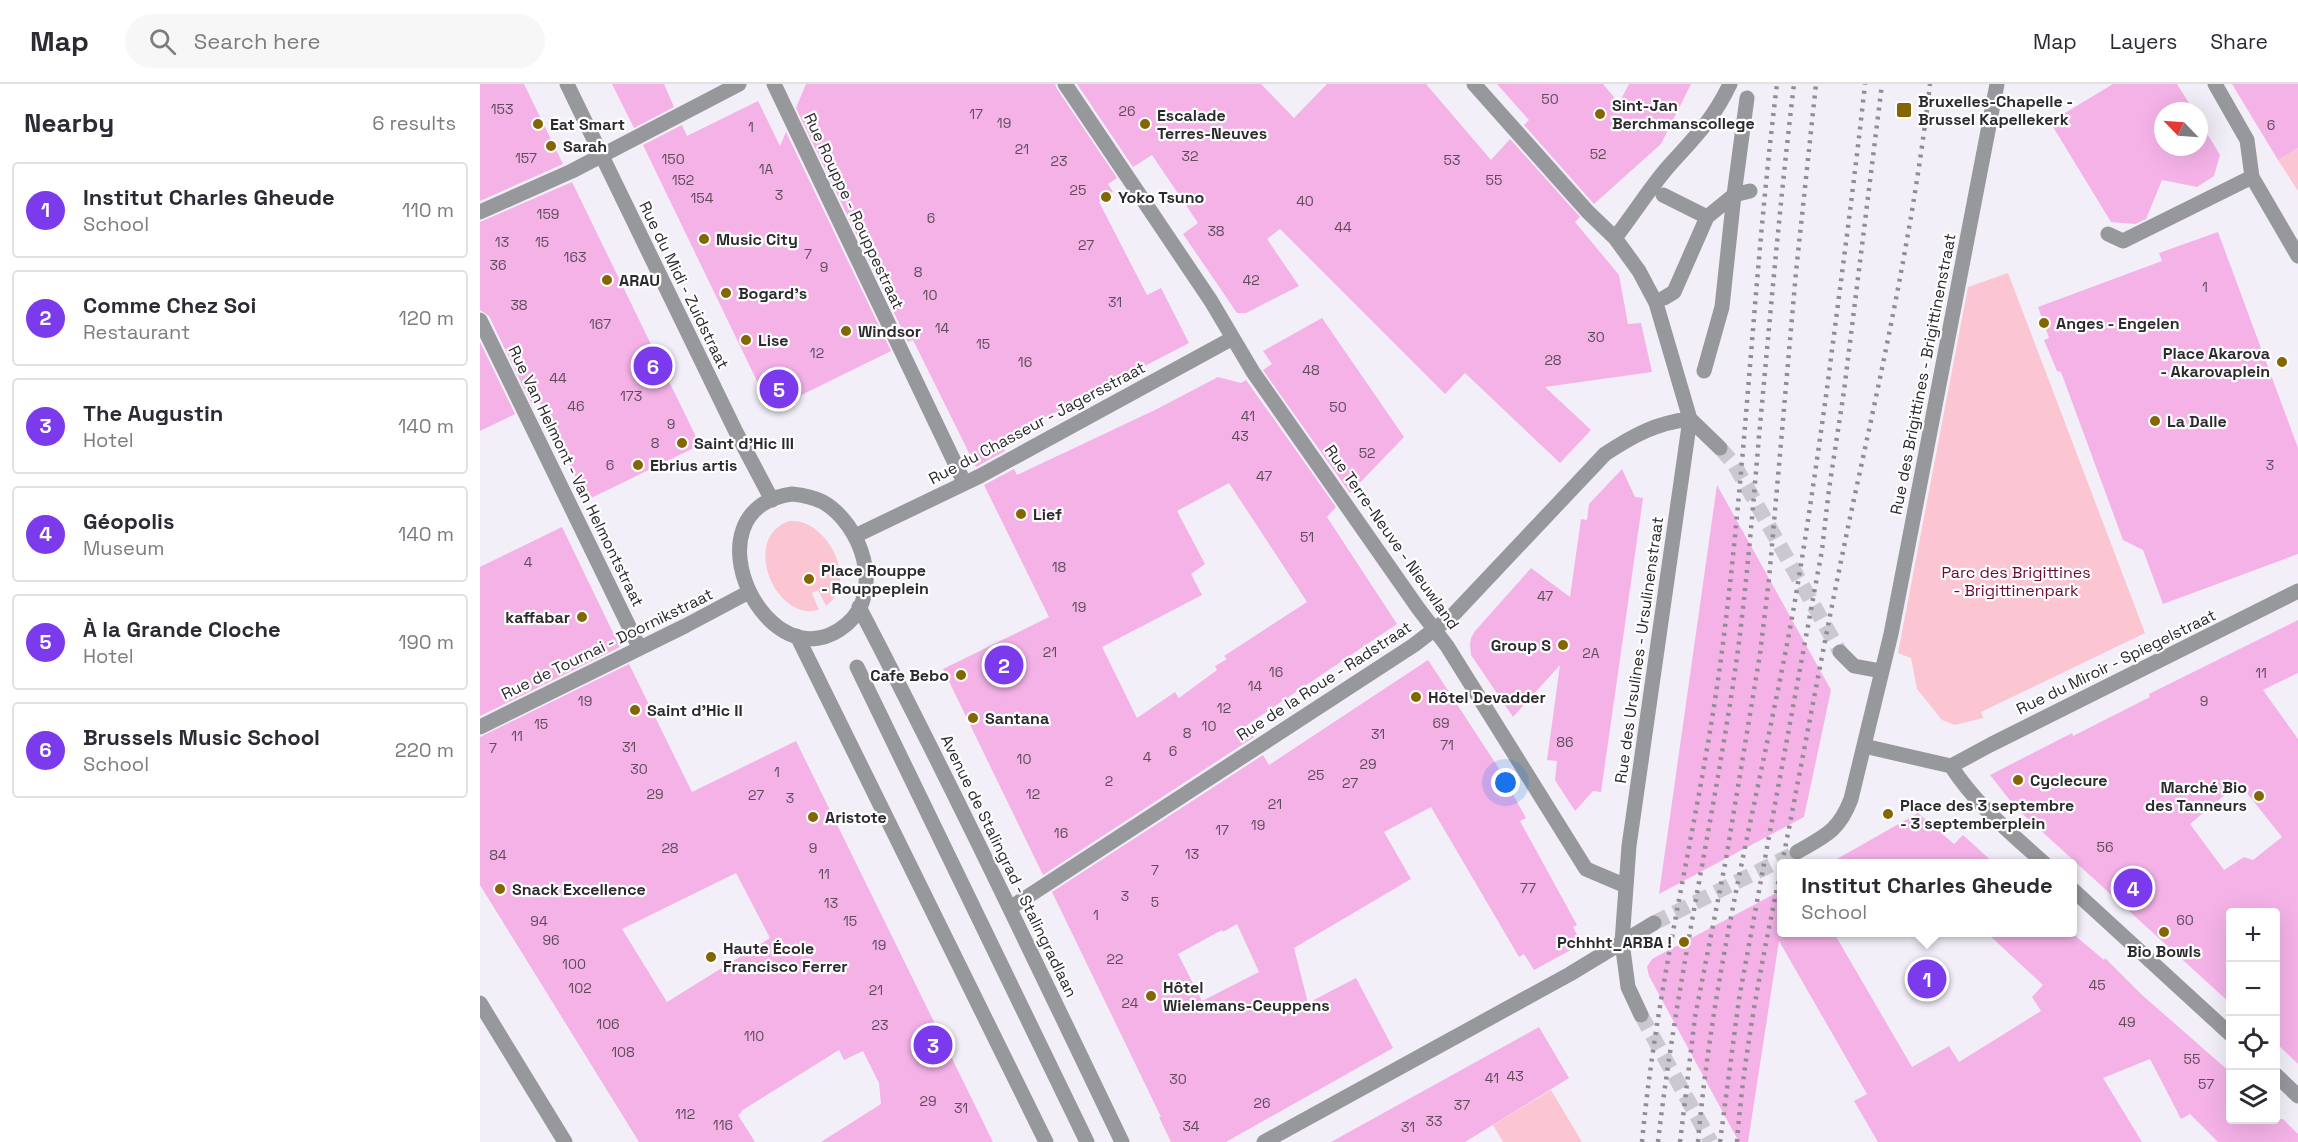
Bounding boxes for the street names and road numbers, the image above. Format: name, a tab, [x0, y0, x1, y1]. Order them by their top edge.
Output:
street label: Rue Rouppe - Rouppestraat	[799, 109, 909, 313]
street label: Rue du Midi - Zuidstraat	[634, 198, 734, 372]
street label: Rue des Brigittines - Brigittinenstraat	[1885, 232, 1961, 516]
street label: Rue Van Helmont - Van Helmontstraat	[503, 342, 649, 610]
street label: Rue du Chasseur - Jagersstraat	[925, 357, 1149, 489]
street label: Rue Terre-Neuve - Nieuwland	[1320, 440, 1464, 634]
street label: Rue des Ursulines - Ursulinenstraat	[1610, 515, 1668, 785]
street label: Rue de Tournai - Doornikstraat	[498, 583, 716, 705]
street label: Rue du Miroir - Spiegelstraat	[2013, 604, 2219, 720]
street label: Rue de la Roue - Radstraat	[1233, 617, 1415, 745]
street label: Avenue de Stalingrad - Stalingradlaan	[936, 731, 1082, 1001]

